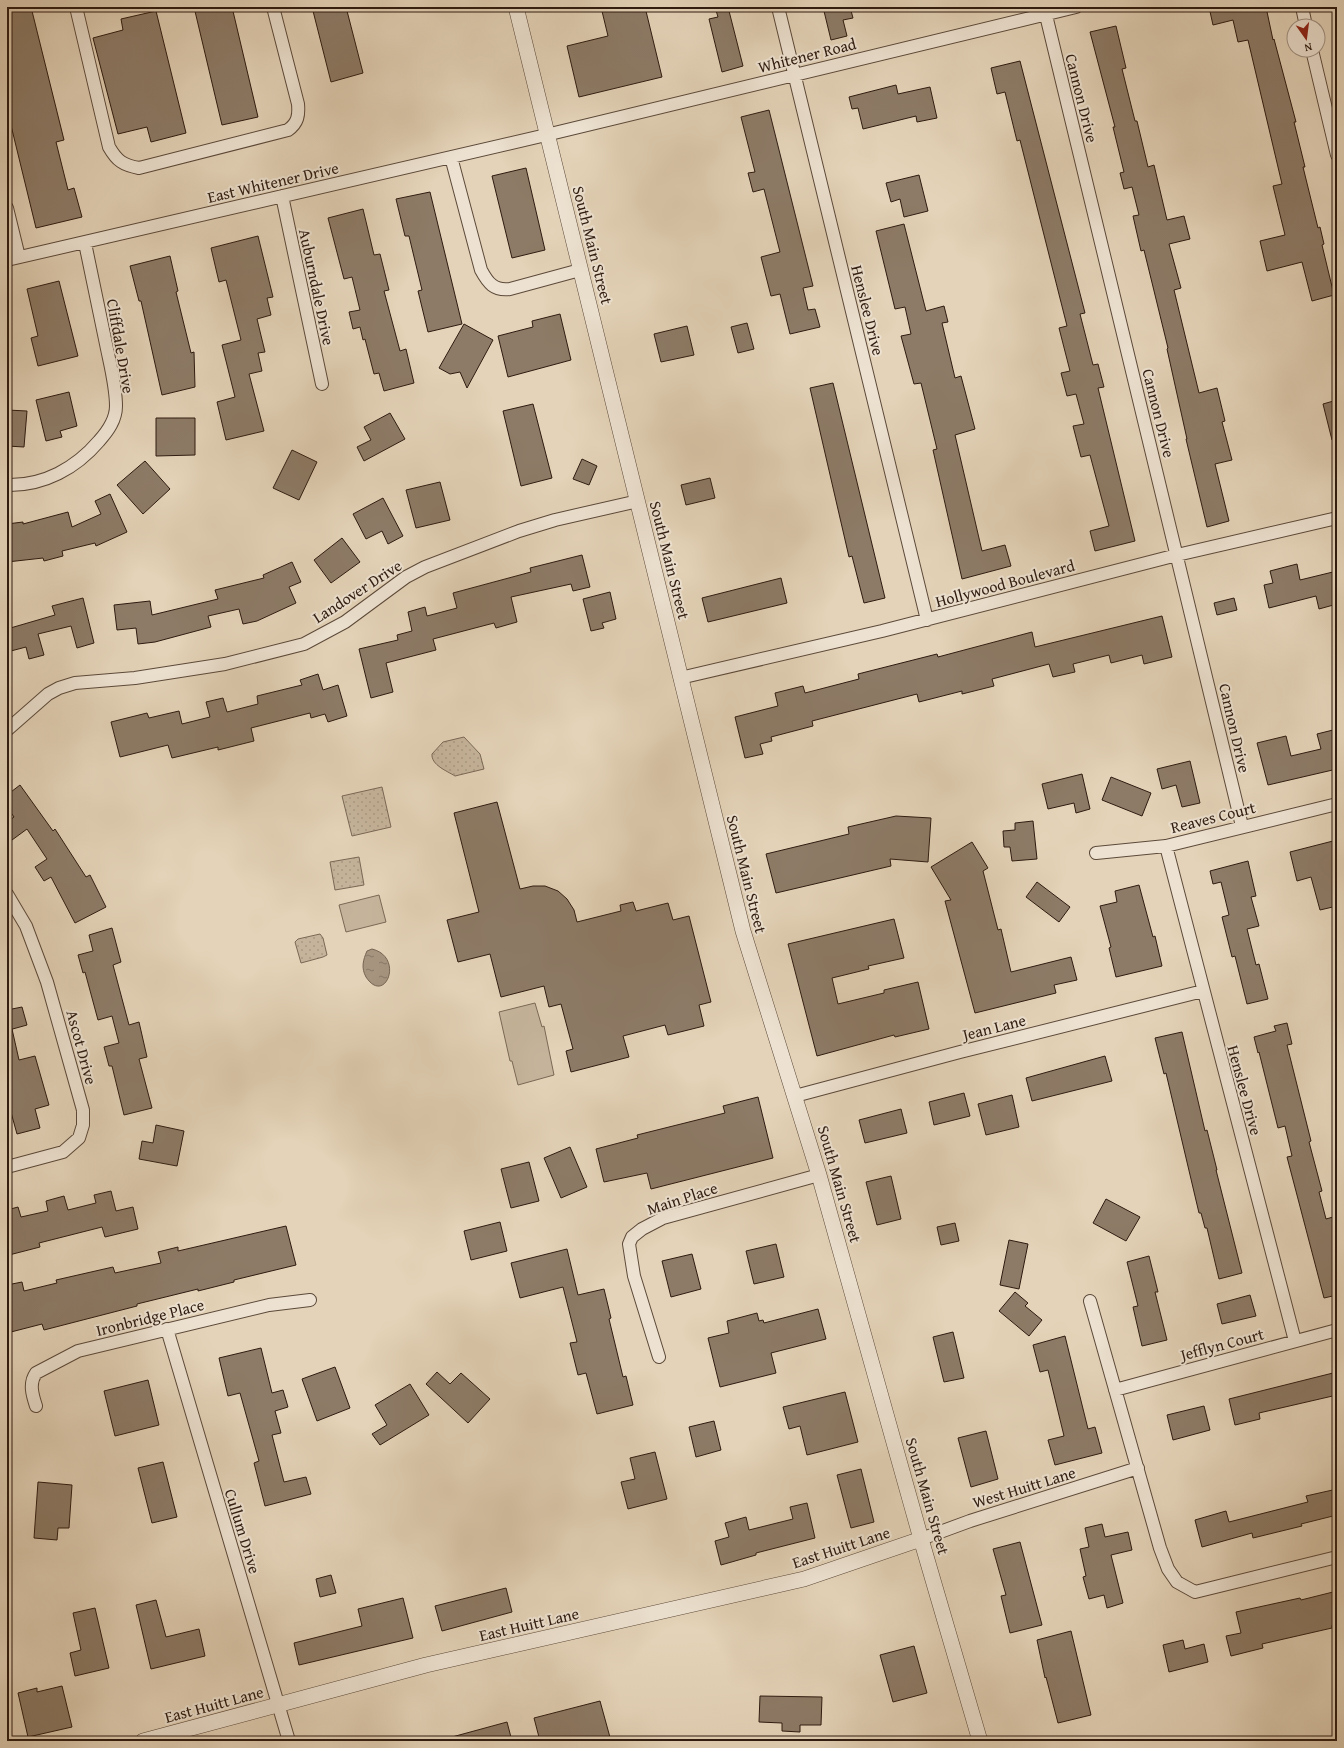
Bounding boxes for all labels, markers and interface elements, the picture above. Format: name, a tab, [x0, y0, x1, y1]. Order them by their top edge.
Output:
north arrow	[1286, 18, 1326, 58]
street label: Whitener Road	[755, 31, 859, 79]
text: N	[1302, 39, 1314, 57]
street label: Cannon Drive	[1059, 51, 1105, 145]
street label: East Whitener Drive	[205, 155, 341, 209]
street label: South Main Street	[567, 183, 619, 307]
street label: Auburndale Drive	[293, 227, 341, 347]
street label: Henslee Drive	[845, 262, 891, 358]
street label: Cliffdale Drive	[101, 297, 141, 395]
street label: Cannon Drive	[1136, 366, 1182, 460]
street label: South Main Street	[644, 498, 696, 622]
street label: Landover Drive	[308, 553, 406, 629]
street label: Hollywood Boulevard	[933, 553, 1078, 613]
street label: Cannon Drive	[1213, 681, 1257, 775]
street label: Reaves Court	[1168, 795, 1258, 839]
street label: South Main Street	[721, 812, 773, 936]
street label: Ascot Drive	[61, 1007, 103, 1087]
street label: Jean Lane	[958, 1008, 1028, 1047]
street label: Henslee Drive	[1221, 1042, 1269, 1138]
street label: South Main Street	[812, 1123, 868, 1246]
street label: Main Place	[644, 1175, 720, 1221]
street label: Ironbridge Place	[93, 1292, 207, 1342]
street label: Jefflyn Court	[1176, 1321, 1267, 1367]
street label: South Main Street	[900, 1435, 956, 1558]
street label: West Huitt Lane	[970, 1460, 1078, 1514]
street label: Cullum Drive	[219, 1486, 267, 1576]
street label: East Huitt Lane	[789, 1520, 893, 1574]
street label: East Huitt Lane	[477, 1601, 581, 1647]
street label: East Huitt Lane	[162, 1679, 266, 1729]

